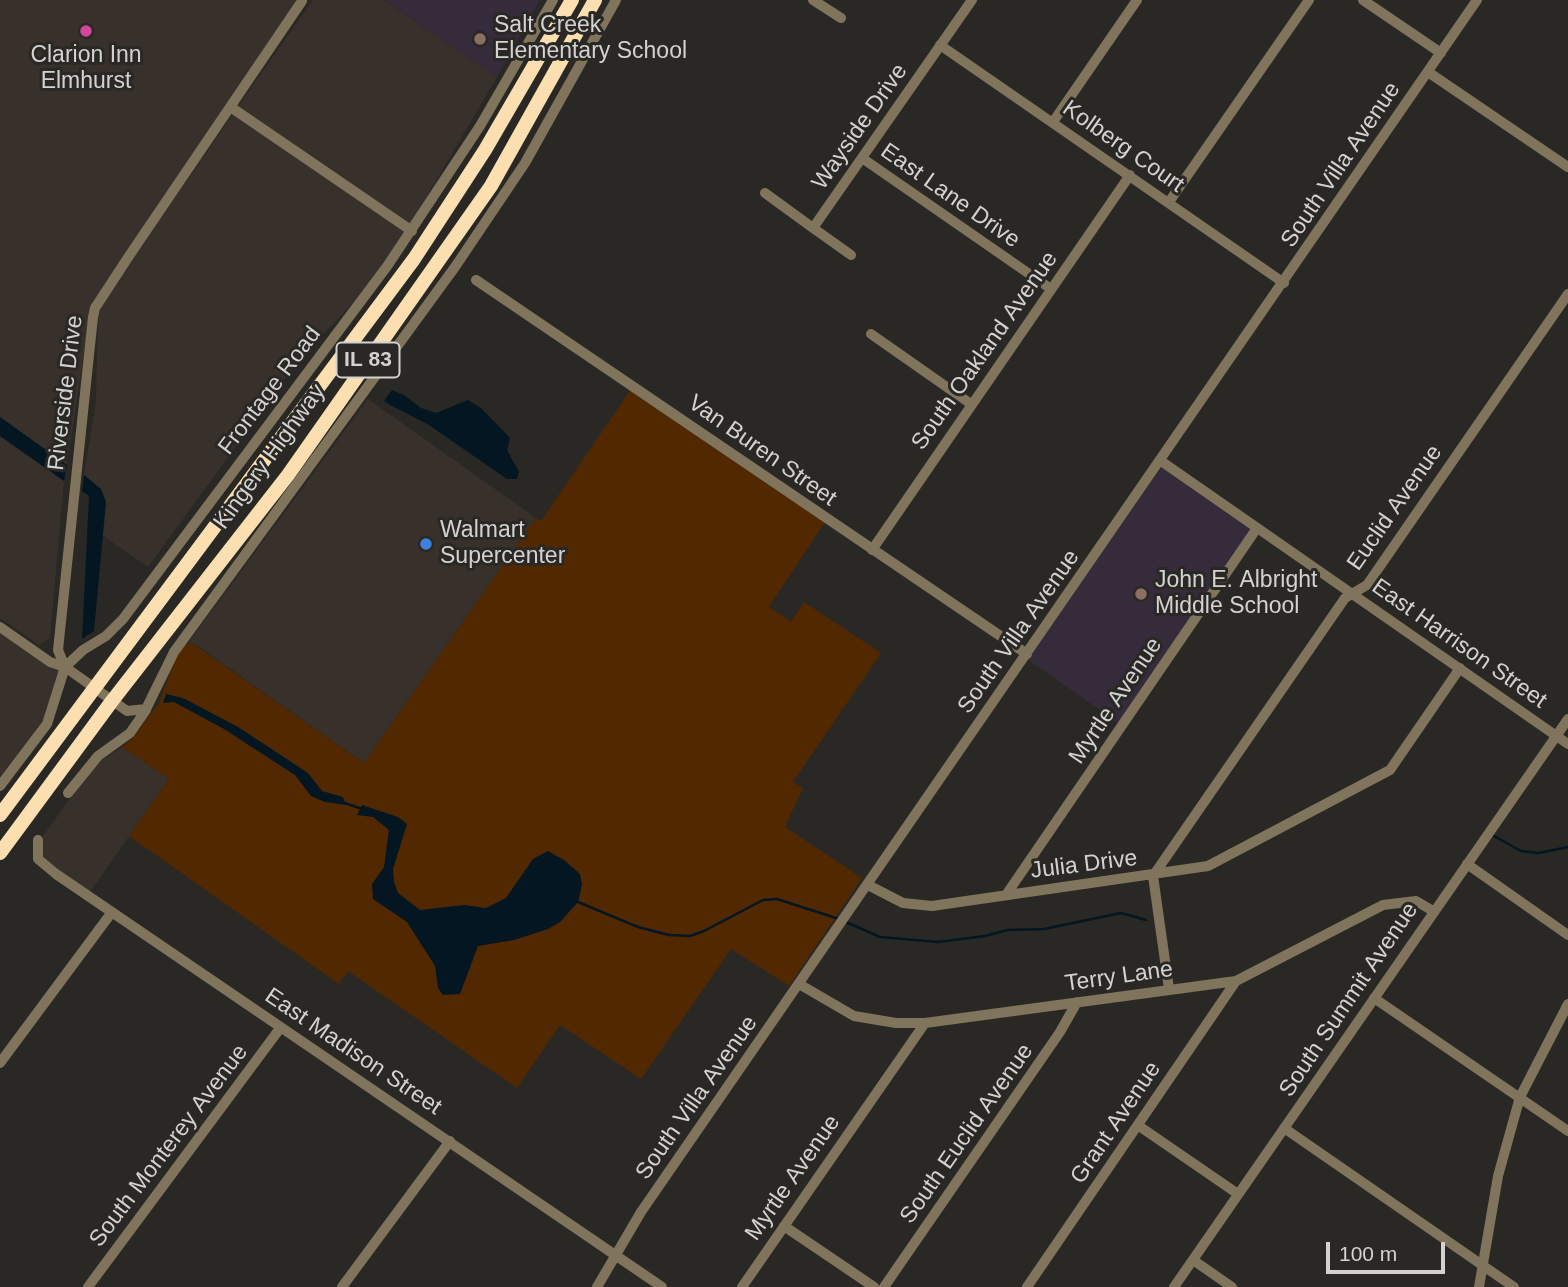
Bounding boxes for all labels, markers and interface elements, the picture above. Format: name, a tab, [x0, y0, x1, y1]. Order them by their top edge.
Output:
place label: Salt Creek Elementary School	[494, 12, 687, 66]
marker: Clarion Inn Elmhurst	[78, 23, 94, 39]
marker: Salt Creek Elementary School	[472, 31, 488, 47]
place label: Clarion Inn Elmhurst	[30, 42, 142, 96]
street label: Wayside Drive	[806, 59, 914, 195]
street label: South Villa Avenue	[1275, 77, 1407, 253]
street label: Kolberg Court	[1057, 95, 1189, 199]
street label: East Lane Drive	[875, 138, 1025, 254]
street label: South Oakland Avenue	[906, 246, 1064, 456]
street label: Riverside Drive	[43, 314, 89, 472]
street label: Frontage Road	[213, 321, 327, 461]
road number: IL 83	[336, 342, 400, 378]
street label: Kingery Highway	[208, 379, 332, 535]
street label: Van Buren Street	[683, 390, 841, 512]
street label: Euclid Avenue	[1342, 440, 1448, 576]
place label: Walmart Supercenter	[440, 517, 565, 571]
marker: Walmart Supercenter	[418, 536, 434, 552]
street label: South Villa Avenue	[952, 545, 1086, 719]
place label: John E. Albright Middle School	[1155, 567, 1317, 621]
street label: East Harrison Street	[1366, 573, 1552, 715]
marker: John E. Albright Middle School	[1133, 586, 1149, 602]
street label: Myrtle Avenue	[1064, 633, 1168, 769]
street label: Julia Drive	[1029, 845, 1139, 885]
street label: South Summit Avenue	[1274, 898, 1424, 1102]
street label: Terry Lane	[1063, 956, 1175, 998]
street label: East Madison Street	[259, 983, 447, 1121]
street label: South Villa Avenue	[630, 1011, 764, 1185]
street label: South Monterey Avenue	[84, 1039, 254, 1253]
street label: South Euclid Avenue	[895, 1039, 1039, 1229]
street label: Grant Avenue	[1065, 1057, 1167, 1189]
street label: Myrtle Avenue	[740, 1110, 846, 1246]
scale bar	[1330, 1228, 1449, 1272]
text: 100 m	[1339, 1242, 1397, 1265]

